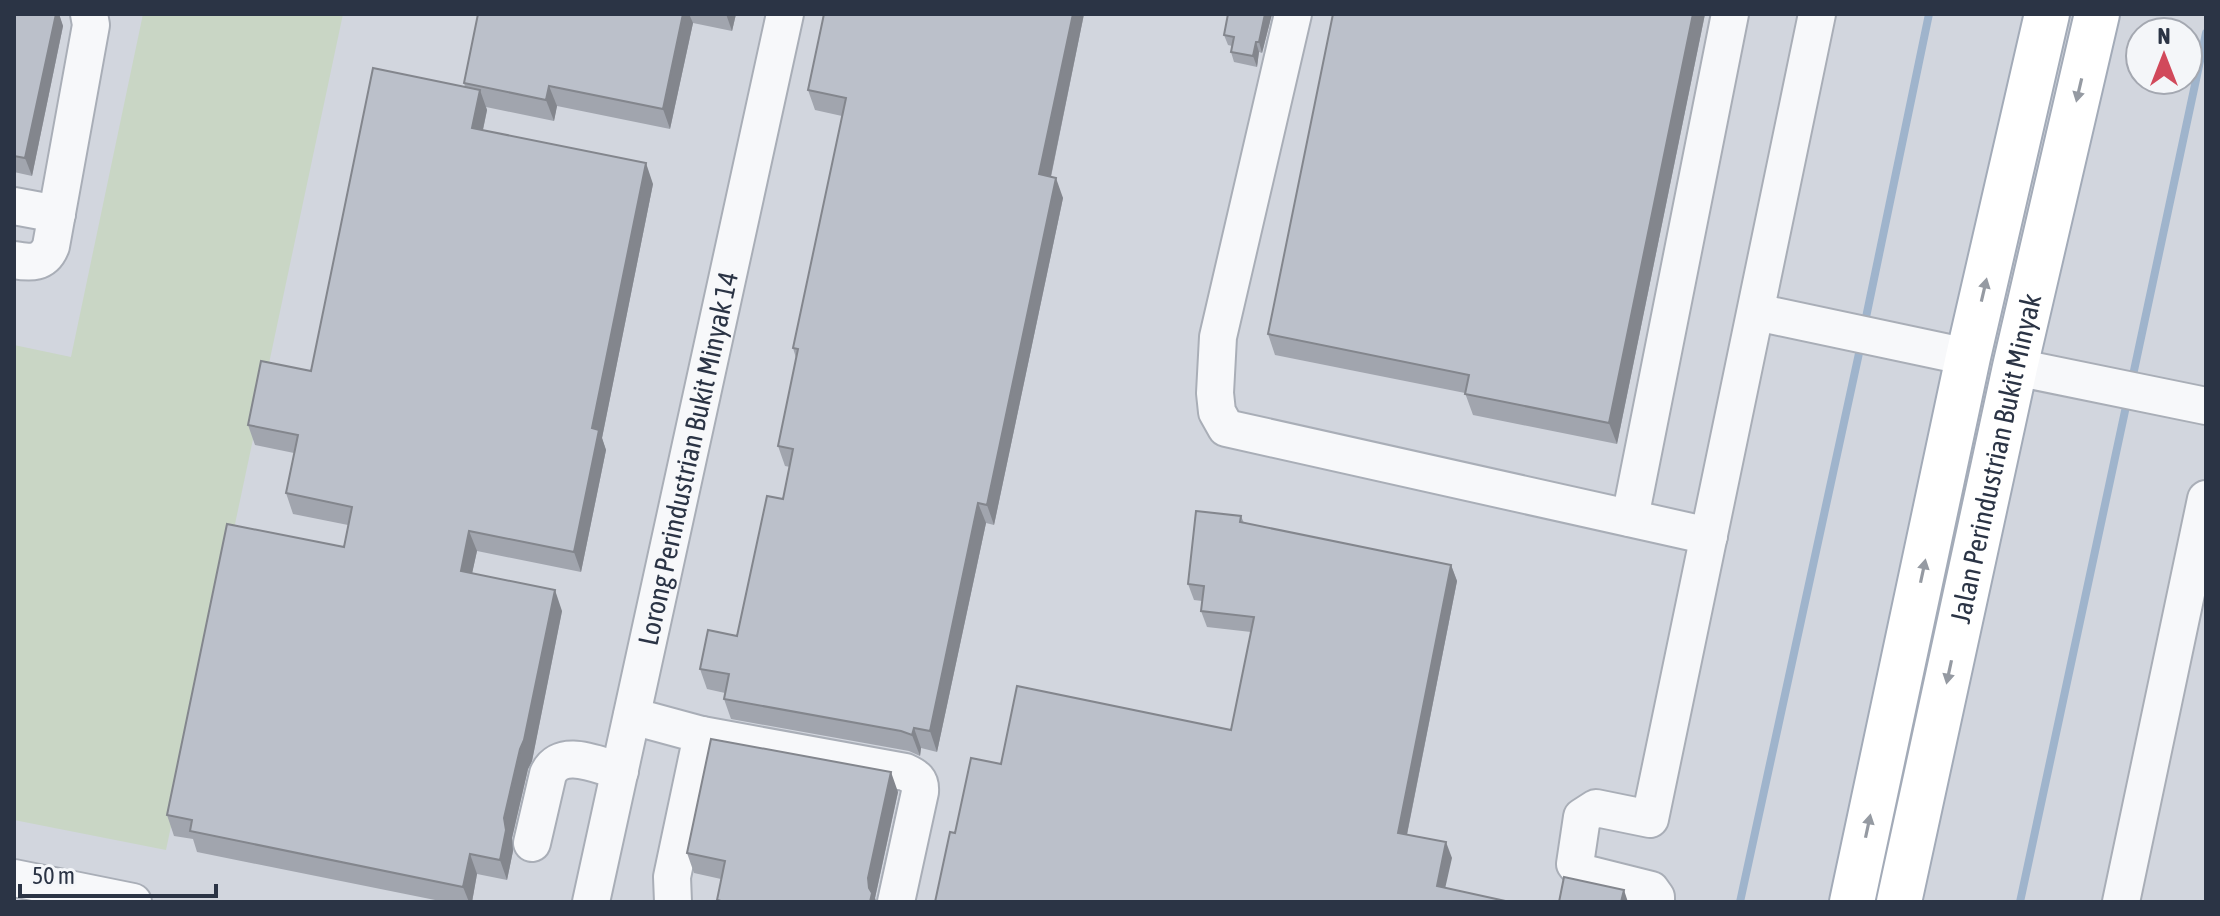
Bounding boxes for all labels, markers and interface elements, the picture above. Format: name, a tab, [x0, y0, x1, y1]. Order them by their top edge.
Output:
north arrow	[2124, 16, 2204, 96]
text: N	[2158, 23, 2170, 49]
one-way arrow	[2072, 78, 2085, 103]
street label: Lorong Perindustrian Bukit Minyak 14	[632, 269, 744, 648]
one-way arrow	[1978, 277, 1991, 302]
street label: Jalan Perindustrian Bukit Minyak	[1944, 291, 2048, 626]
one-way arrow	[1917, 559, 1929, 584]
one-way arrow	[1942, 659, 1955, 684]
one-way arrow	[1862, 813, 1875, 838]
scale bar	[20, 848, 216, 898]
text: 50 m	[32, 862, 75, 889]

